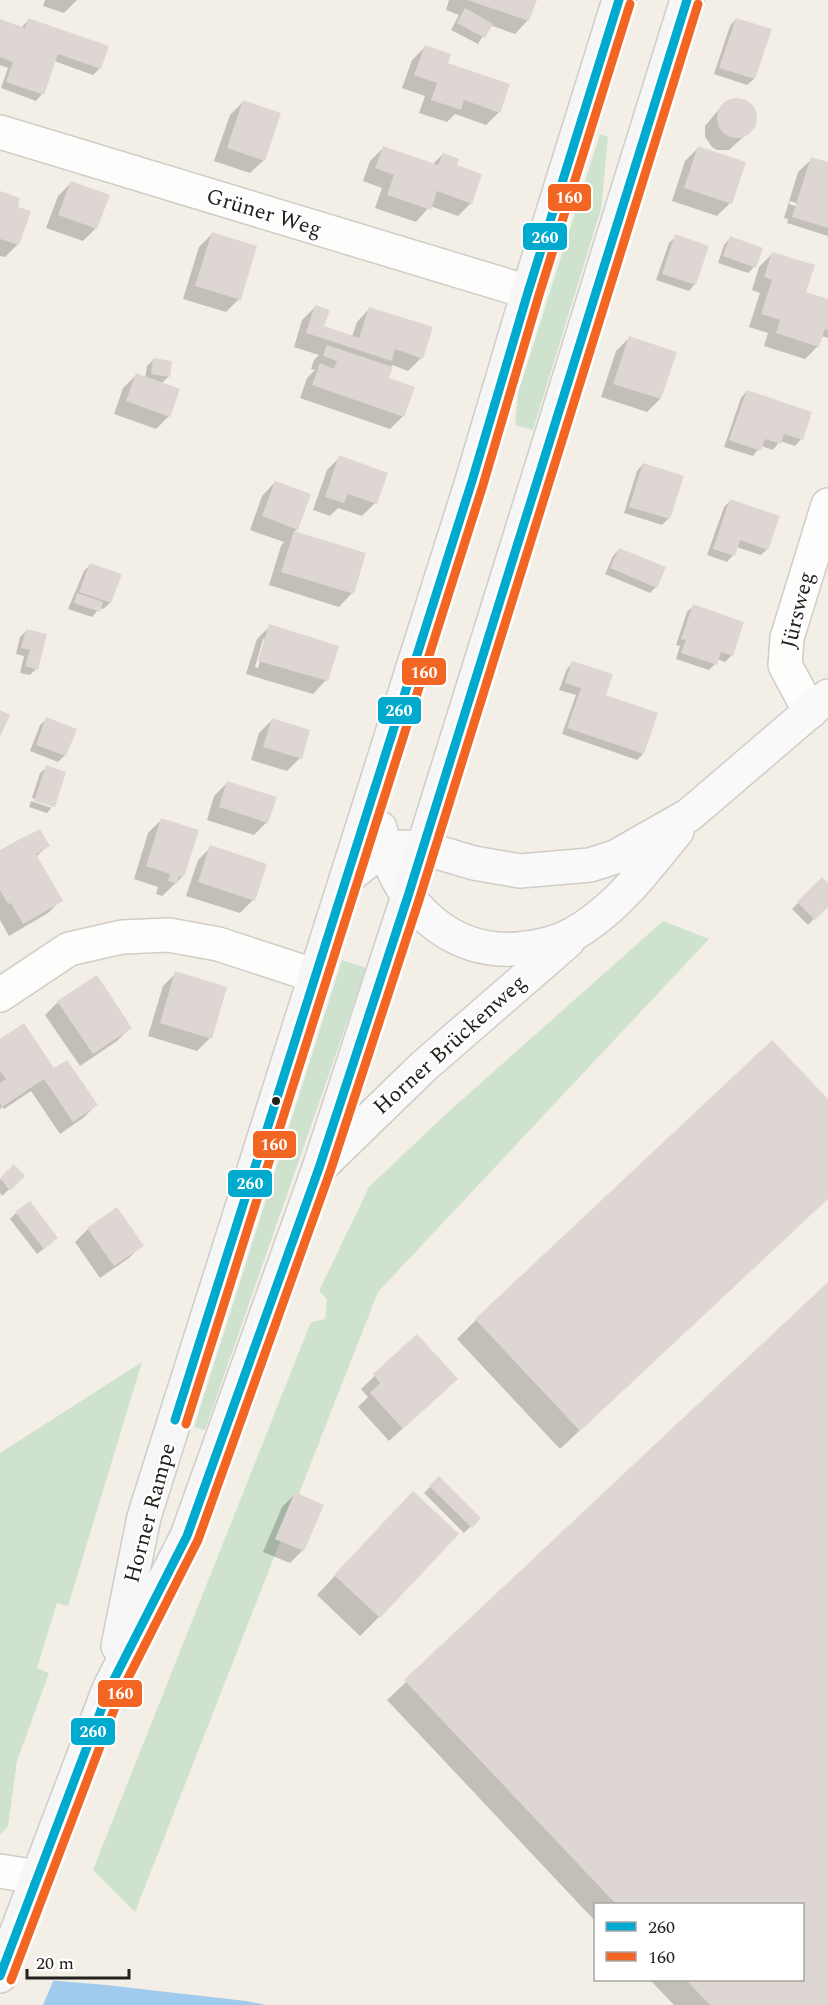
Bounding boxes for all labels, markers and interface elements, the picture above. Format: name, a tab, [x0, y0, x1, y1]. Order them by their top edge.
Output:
street label: Grüner Weg	[202, 180, 326, 246]
line badge: 160	[547, 183, 592, 212]
text: 160	[556, 186, 582, 210]
line badge: 260	[522, 222, 568, 251]
text: 260	[532, 226, 558, 250]
street label: Jürsweg	[773, 568, 823, 652]
line badge: 160	[401, 657, 447, 686]
text: 160	[411, 661, 437, 685]
line badge: 260	[377, 696, 422, 725]
text: 260	[386, 699, 412, 723]
street label: Horner Brückenweg	[366, 967, 534, 1123]
unlabelled marker	[270, 1095, 282, 1107]
line badge: 160	[252, 1130, 297, 1159]
text: 160	[261, 1133, 287, 1157]
line badge: 260	[227, 1169, 273, 1198]
text: 260	[237, 1172, 263, 1196]
street label: Horner Rampe	[115, 1439, 185, 1587]
line badge: 160	[97, 1679, 143, 1708]
text: 160	[107, 1682, 133, 1706]
line badge: 260	[70, 1717, 116, 1746]
text: 260	[80, 1720, 106, 1744]
legend	[594, 1903, 804, 1981]
text: 260	[648, 1914, 675, 1941]
scale bar	[27, 1942, 129, 1980]
text: 160	[648, 1944, 675, 1971]
text: 20 m	[36, 1950, 74, 1977]

